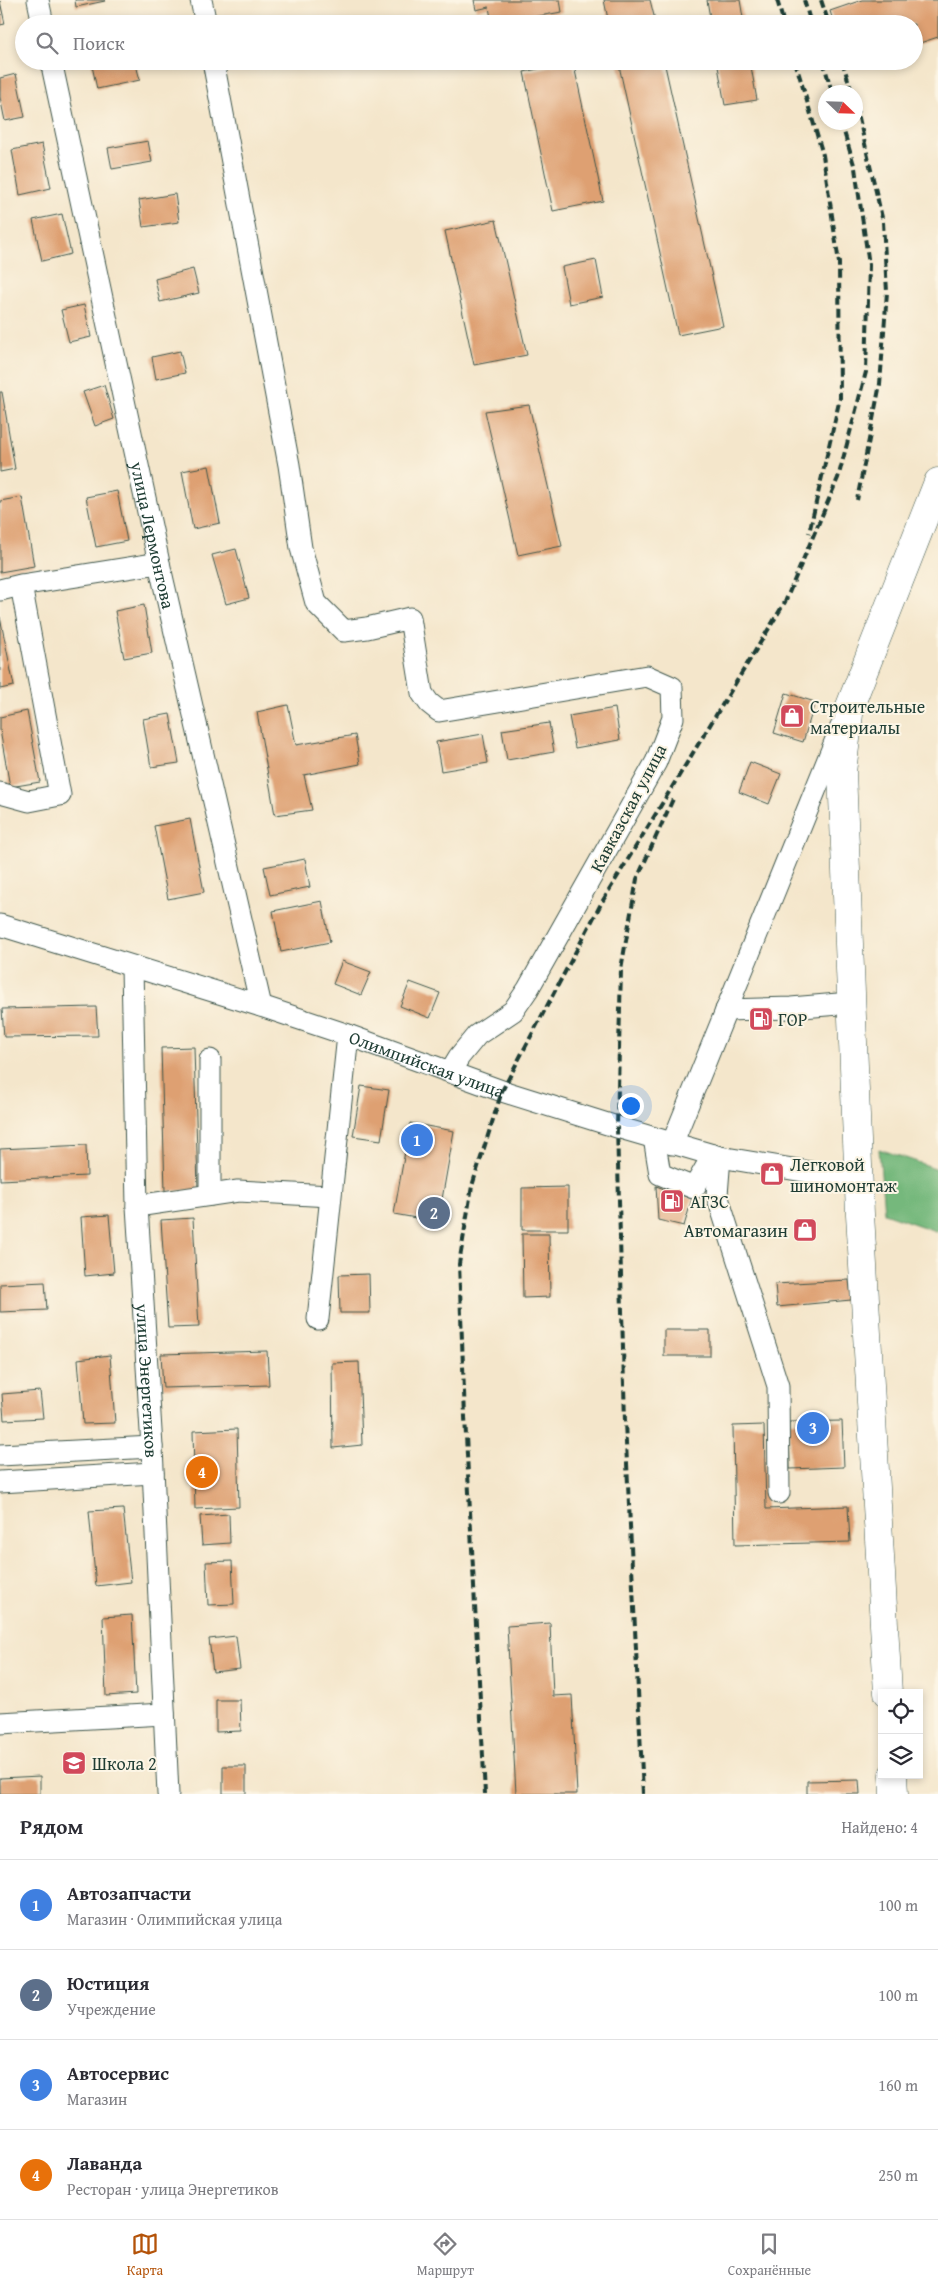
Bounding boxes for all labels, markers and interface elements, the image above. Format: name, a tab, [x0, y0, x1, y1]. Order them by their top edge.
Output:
search box	[15, 15, 923, 70]
icon: search	[33, 29, 61, 57]
text: Поиск	[73, 29, 125, 57]
north arrow	[818, 85, 863, 130]
street label: улица Лермонтова	[124, 458, 183, 612]
place label: Строительные материалы	[810, 693, 925, 741]
shop icon: Строительные материалы	[779, 703, 805, 729]
street label: Кавказская улица	[583, 739, 673, 877]
fuel station icon: ГОР	[748, 1006, 774, 1032]
place label: ГОР	[778, 1006, 807, 1033]
street label: Олимпийская улица	[345, 1023, 509, 1105]
your location	[618, 1093, 644, 1119]
pin: 1	[401, 1121, 433, 1159]
place label: Легковой шиномонтаж	[790, 1151, 898, 1199]
shop icon: Легковой шиномонтаж	[759, 1161, 785, 1187]
fuel station icon: АГЗС	[659, 1188, 685, 1214]
place label: АГЗС	[690, 1188, 729, 1215]
pin: 2	[418, 1194, 450, 1232]
place label: Автомагазин	[684, 1217, 788, 1244]
shop icon: Автомагазин	[792, 1217, 818, 1243]
street label: улица Энергетиков	[130, 1302, 166, 1459]
pin: 3	[797, 1409, 829, 1447]
pin: 4	[186, 1453, 218, 1491]
map controls	[878, 1689, 923, 1779]
button: locate	[878, 1689, 923, 1734]
button: layers	[878, 1734, 923, 1779]
school or university icon: Школа 2	[61, 1750, 87, 1776]
place label: Школа 2	[92, 1750, 157, 1777]
text: Рядом	[20, 1811, 83, 1842]
text: Найдено: 4	[841, 1815, 918, 1839]
text: Автозапчасти	[67, 1879, 191, 1907]
text: 1	[32, 1893, 40, 1917]
text: 100 m	[878, 1893, 918, 1917]
text: Магазин · Олимпийская улица	[67, 1907, 282, 1931]
text: Юстиция	[67, 1969, 149, 1997]
text: 2	[32, 1983, 40, 2007]
text: 100 m	[878, 1983, 918, 2007]
text: Учреждение	[67, 1997, 156, 2021]
text: Автосервис	[67, 2059, 169, 2087]
text: 3	[32, 2073, 40, 2097]
text: 160 m	[878, 2073, 918, 2097]
text: Магазин	[67, 2087, 127, 2111]
text: Лаванда	[67, 2149, 142, 2177]
text: 4	[32, 2163, 40, 2187]
text: 250 m	[878, 2163, 918, 2187]
text: Ресторан · улица Энергетиков	[67, 2177, 278, 2201]
tab: Карта	[127, 2230, 163, 2280]
tab: Маршрут	[417, 2230, 474, 2280]
tab: Сохранённые	[728, 2230, 811, 2280]

